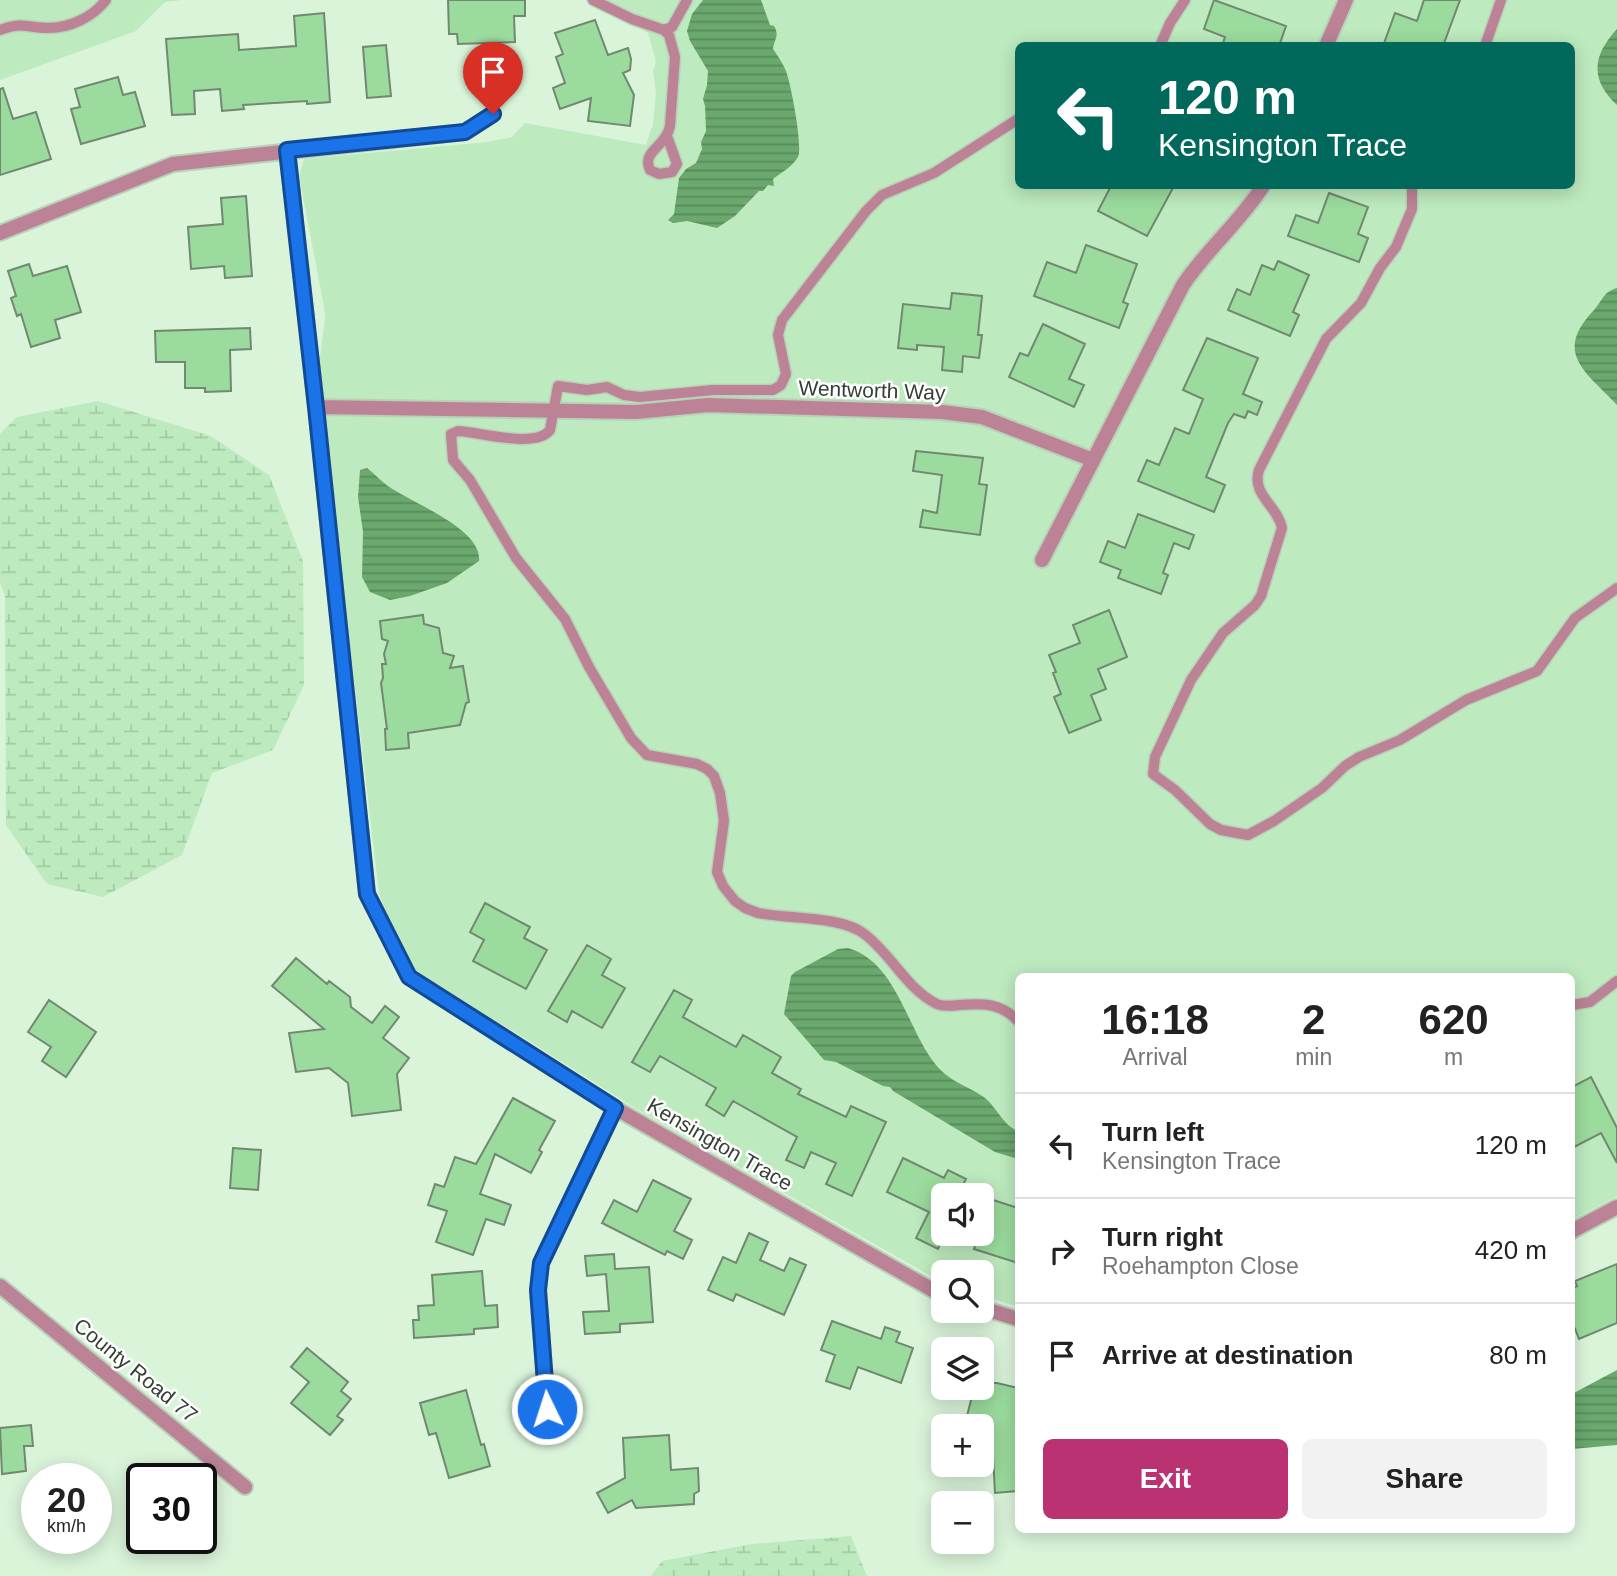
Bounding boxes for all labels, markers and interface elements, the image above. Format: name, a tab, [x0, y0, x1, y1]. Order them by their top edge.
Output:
pin	[463, 42, 523, 114]
icon: arrive	[474, 53, 512, 91]
icon: left	[1043, 70, 1134, 161]
text: 120 m	[1158, 70, 1297, 124]
text: Kensington Trace	[1158, 127, 1407, 163]
street label: Wentworth Way	[798, 376, 946, 404]
text: 16:18	[1101, 996, 1209, 1043]
text: 2	[1302, 996, 1325, 1043]
text: 620	[1419, 996, 1489, 1043]
text: Arrival	[1122, 1044, 1188, 1070]
text: min	[1295, 1044, 1332, 1070]
text: m	[1444, 1044, 1463, 1070]
street label: Kensington Trace	[643, 1093, 797, 1195]
text: Turn left	[1102, 1117, 1204, 1147]
icon: left	[1043, 1127, 1081, 1165]
text: 120 m	[1475, 1130, 1547, 1160]
text: Kensington Trace	[1102, 1148, 1281, 1174]
map controls	[931, 1183, 994, 1554]
button: sound	[931, 1183, 994, 1246]
text: Turn right	[1102, 1222, 1223, 1252]
icon: right	[1043, 1232, 1081, 1270]
text: 420 m	[1475, 1235, 1547, 1265]
text: Roehampton Close	[1102, 1253, 1299, 1279]
button: search	[931, 1260, 994, 1323]
street label: County Road 77	[70, 1313, 202, 1427]
button: layers	[931, 1337, 994, 1400]
icon: arrive	[1043, 1337, 1081, 1375]
text: Arrive at destination	[1102, 1340, 1353, 1370]
text: 80 m	[1489, 1340, 1547, 1370]
position arrow	[510, 1372, 584, 1446]
button: +	[931, 1414, 994, 1477]
button: Exit	[1043, 1439, 1288, 1519]
button: Share	[1302, 1439, 1547, 1519]
speed limit sign: 30	[126, 1463, 217, 1554]
text: 20	[47, 1480, 86, 1519]
button: −	[931, 1491, 994, 1554]
text: km/h	[47, 1516, 86, 1536]

